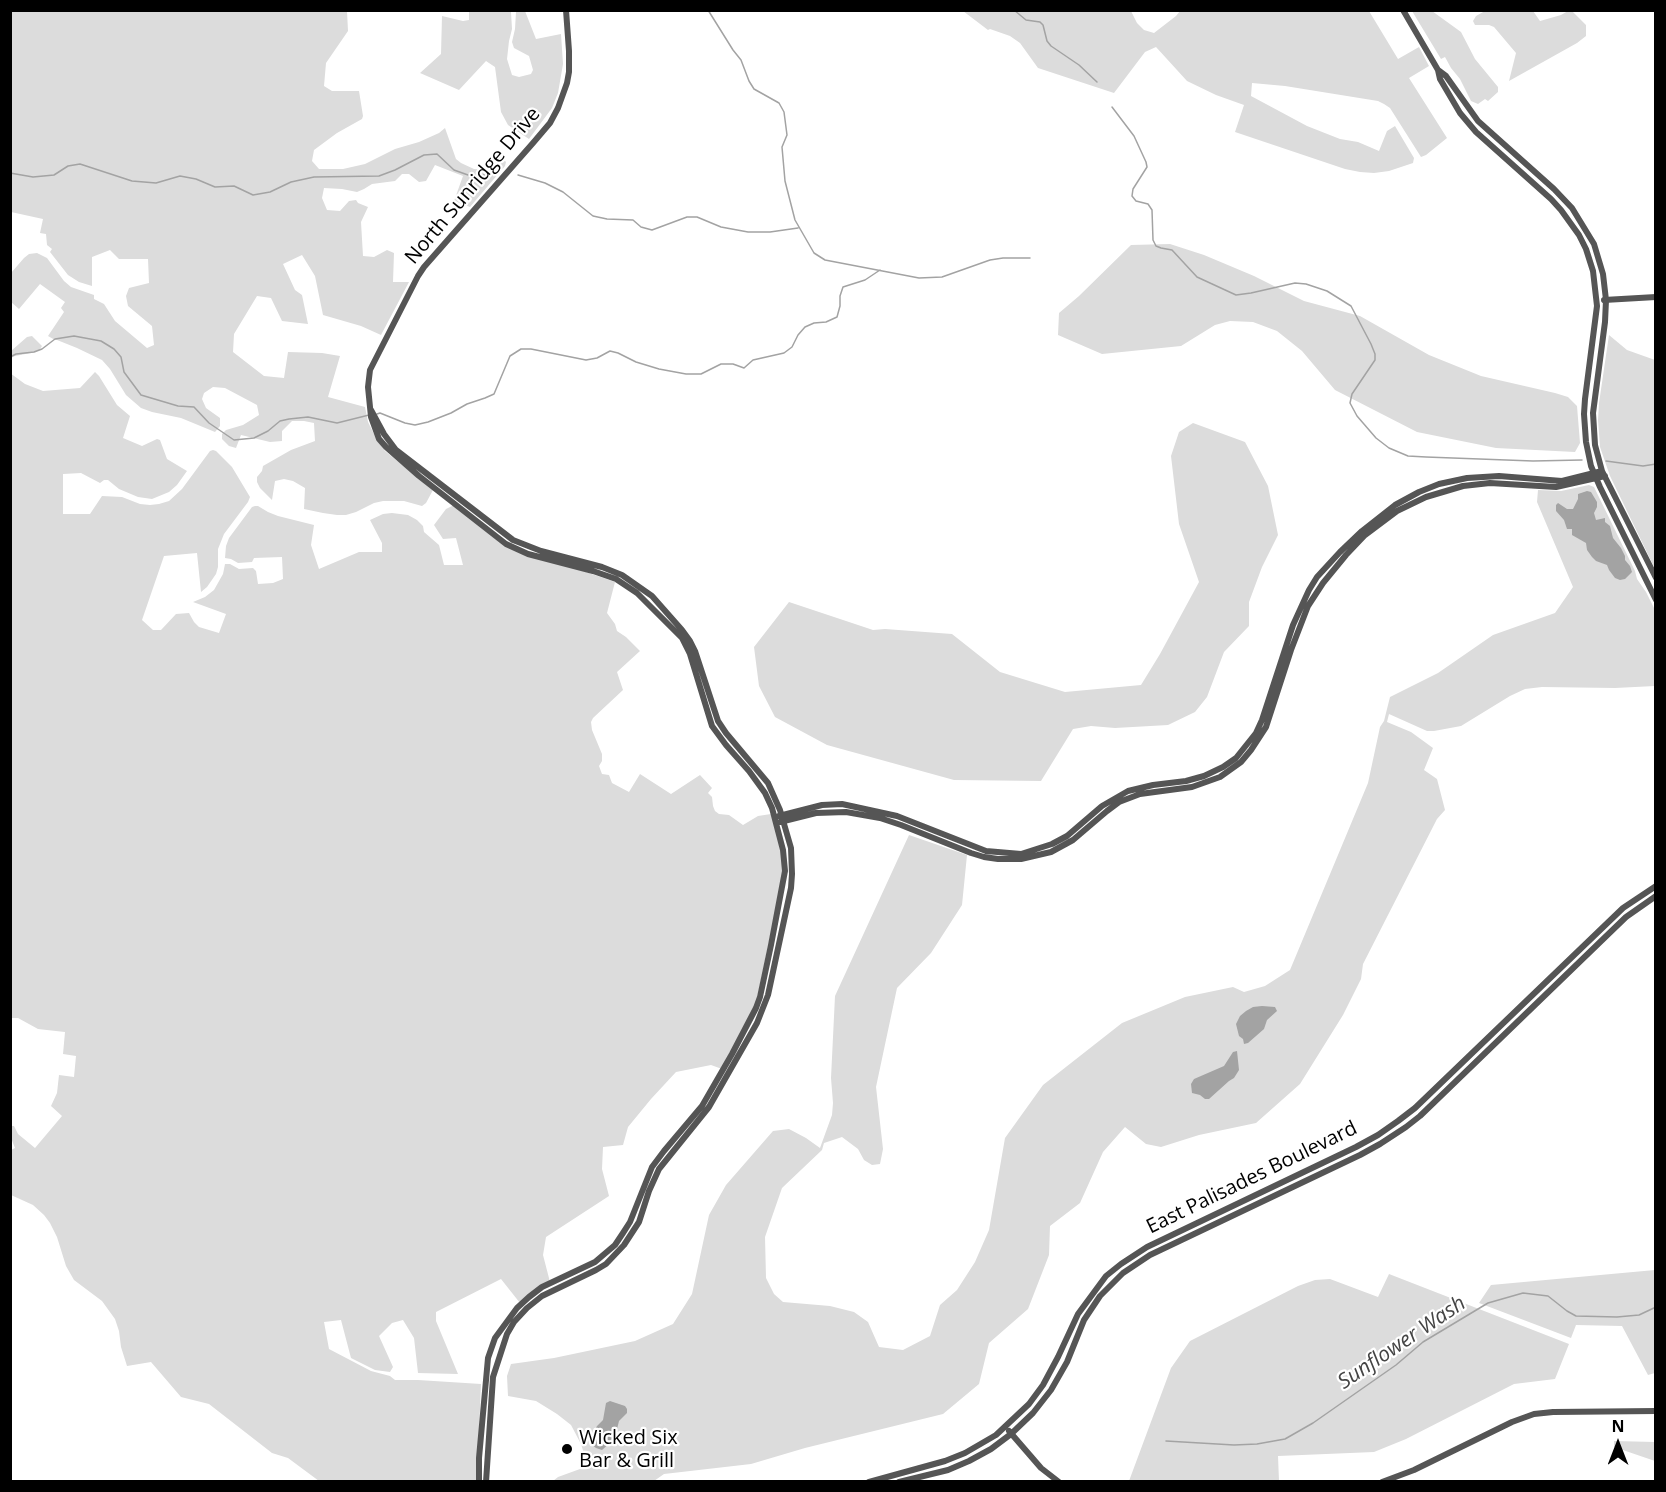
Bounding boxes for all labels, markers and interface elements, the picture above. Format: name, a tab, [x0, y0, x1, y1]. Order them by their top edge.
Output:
street label: North Sunridge Drive	[400, 103, 546, 269]
street label: East Palisades Boulevard	[1143, 1117, 1361, 1239]
water label: Sunflower Wash	[1333, 1291, 1471, 1395]
north arrow	[1588, 1414, 1648, 1474]
text: N	[1611, 1415, 1625, 1437]
place label: Wicked Six Bar & Grill	[579, 1426, 678, 1473]
marker: Wicked Six Bar & Grill	[560, 1442, 574, 1456]

